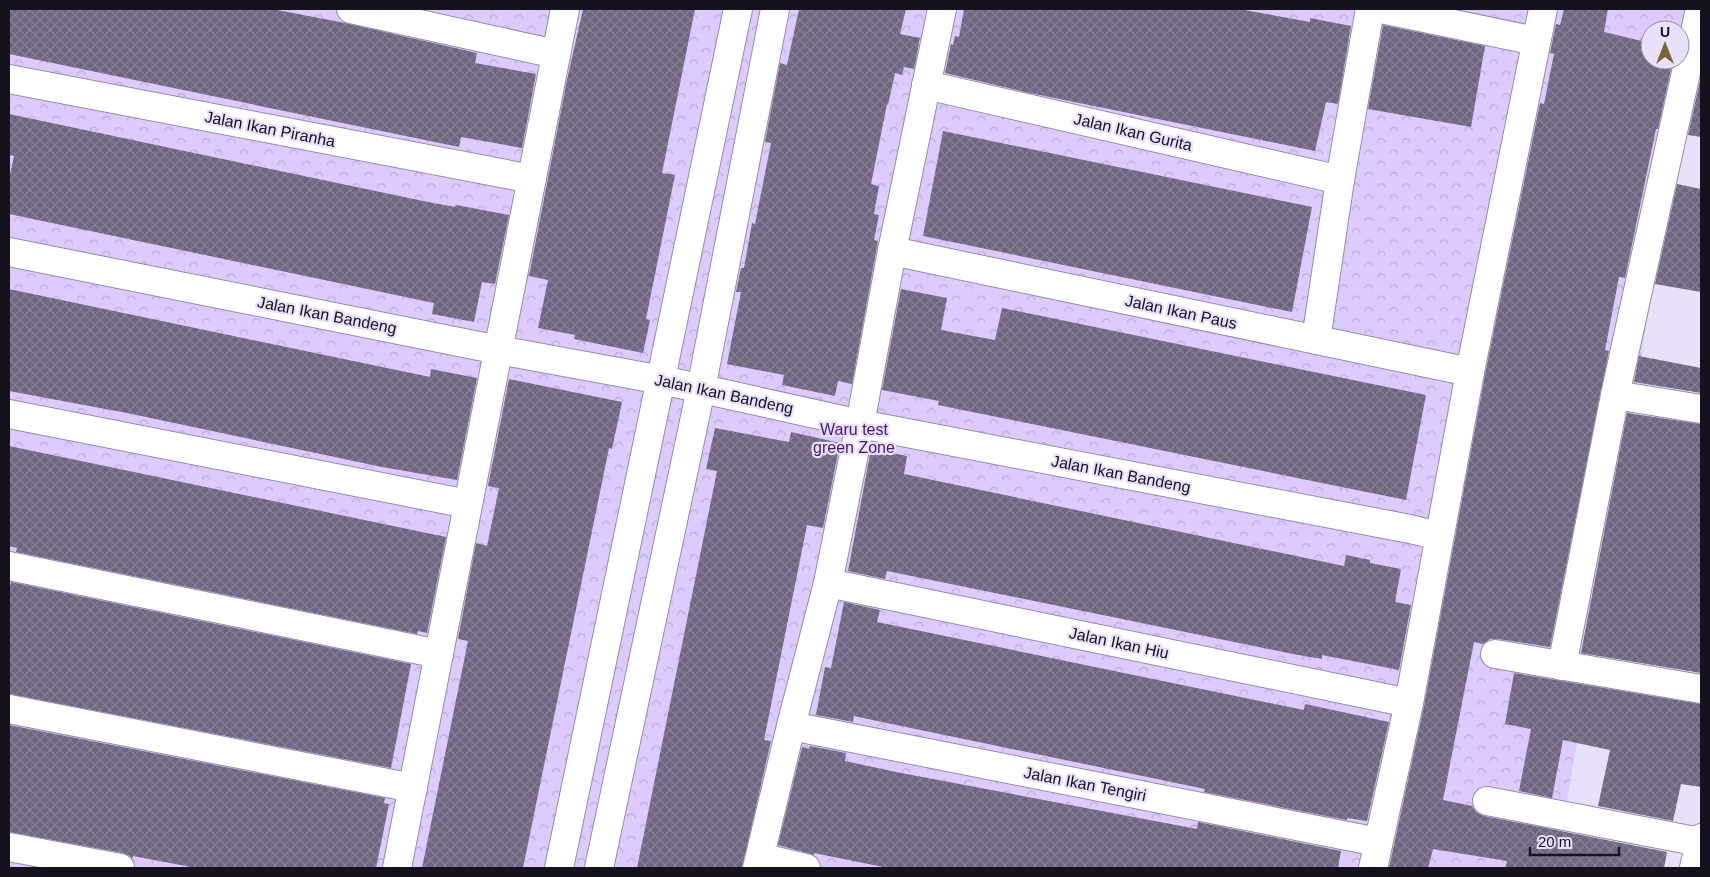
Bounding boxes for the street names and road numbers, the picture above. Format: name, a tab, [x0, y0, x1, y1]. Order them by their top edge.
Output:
street label: Jalan Ikan Piranha	[203, 108, 337, 150]
street label: Jalan Ikan Gurita	[1072, 110, 1194, 154]
street label: Jalan Ikan Paus	[1124, 292, 1238, 332]
street label: Jalan Ikan Bandeng	[256, 293, 398, 337]
street label: Jalan Ikan Bandeng	[653, 371, 795, 417]
street label: Jalan Ikan Bandeng	[1050, 452, 1192, 496]
street label: Jalan Ikan Hiu	[1068, 624, 1170, 662]
street label: Jalan Ikan Tengiri	[1022, 764, 1148, 804]

